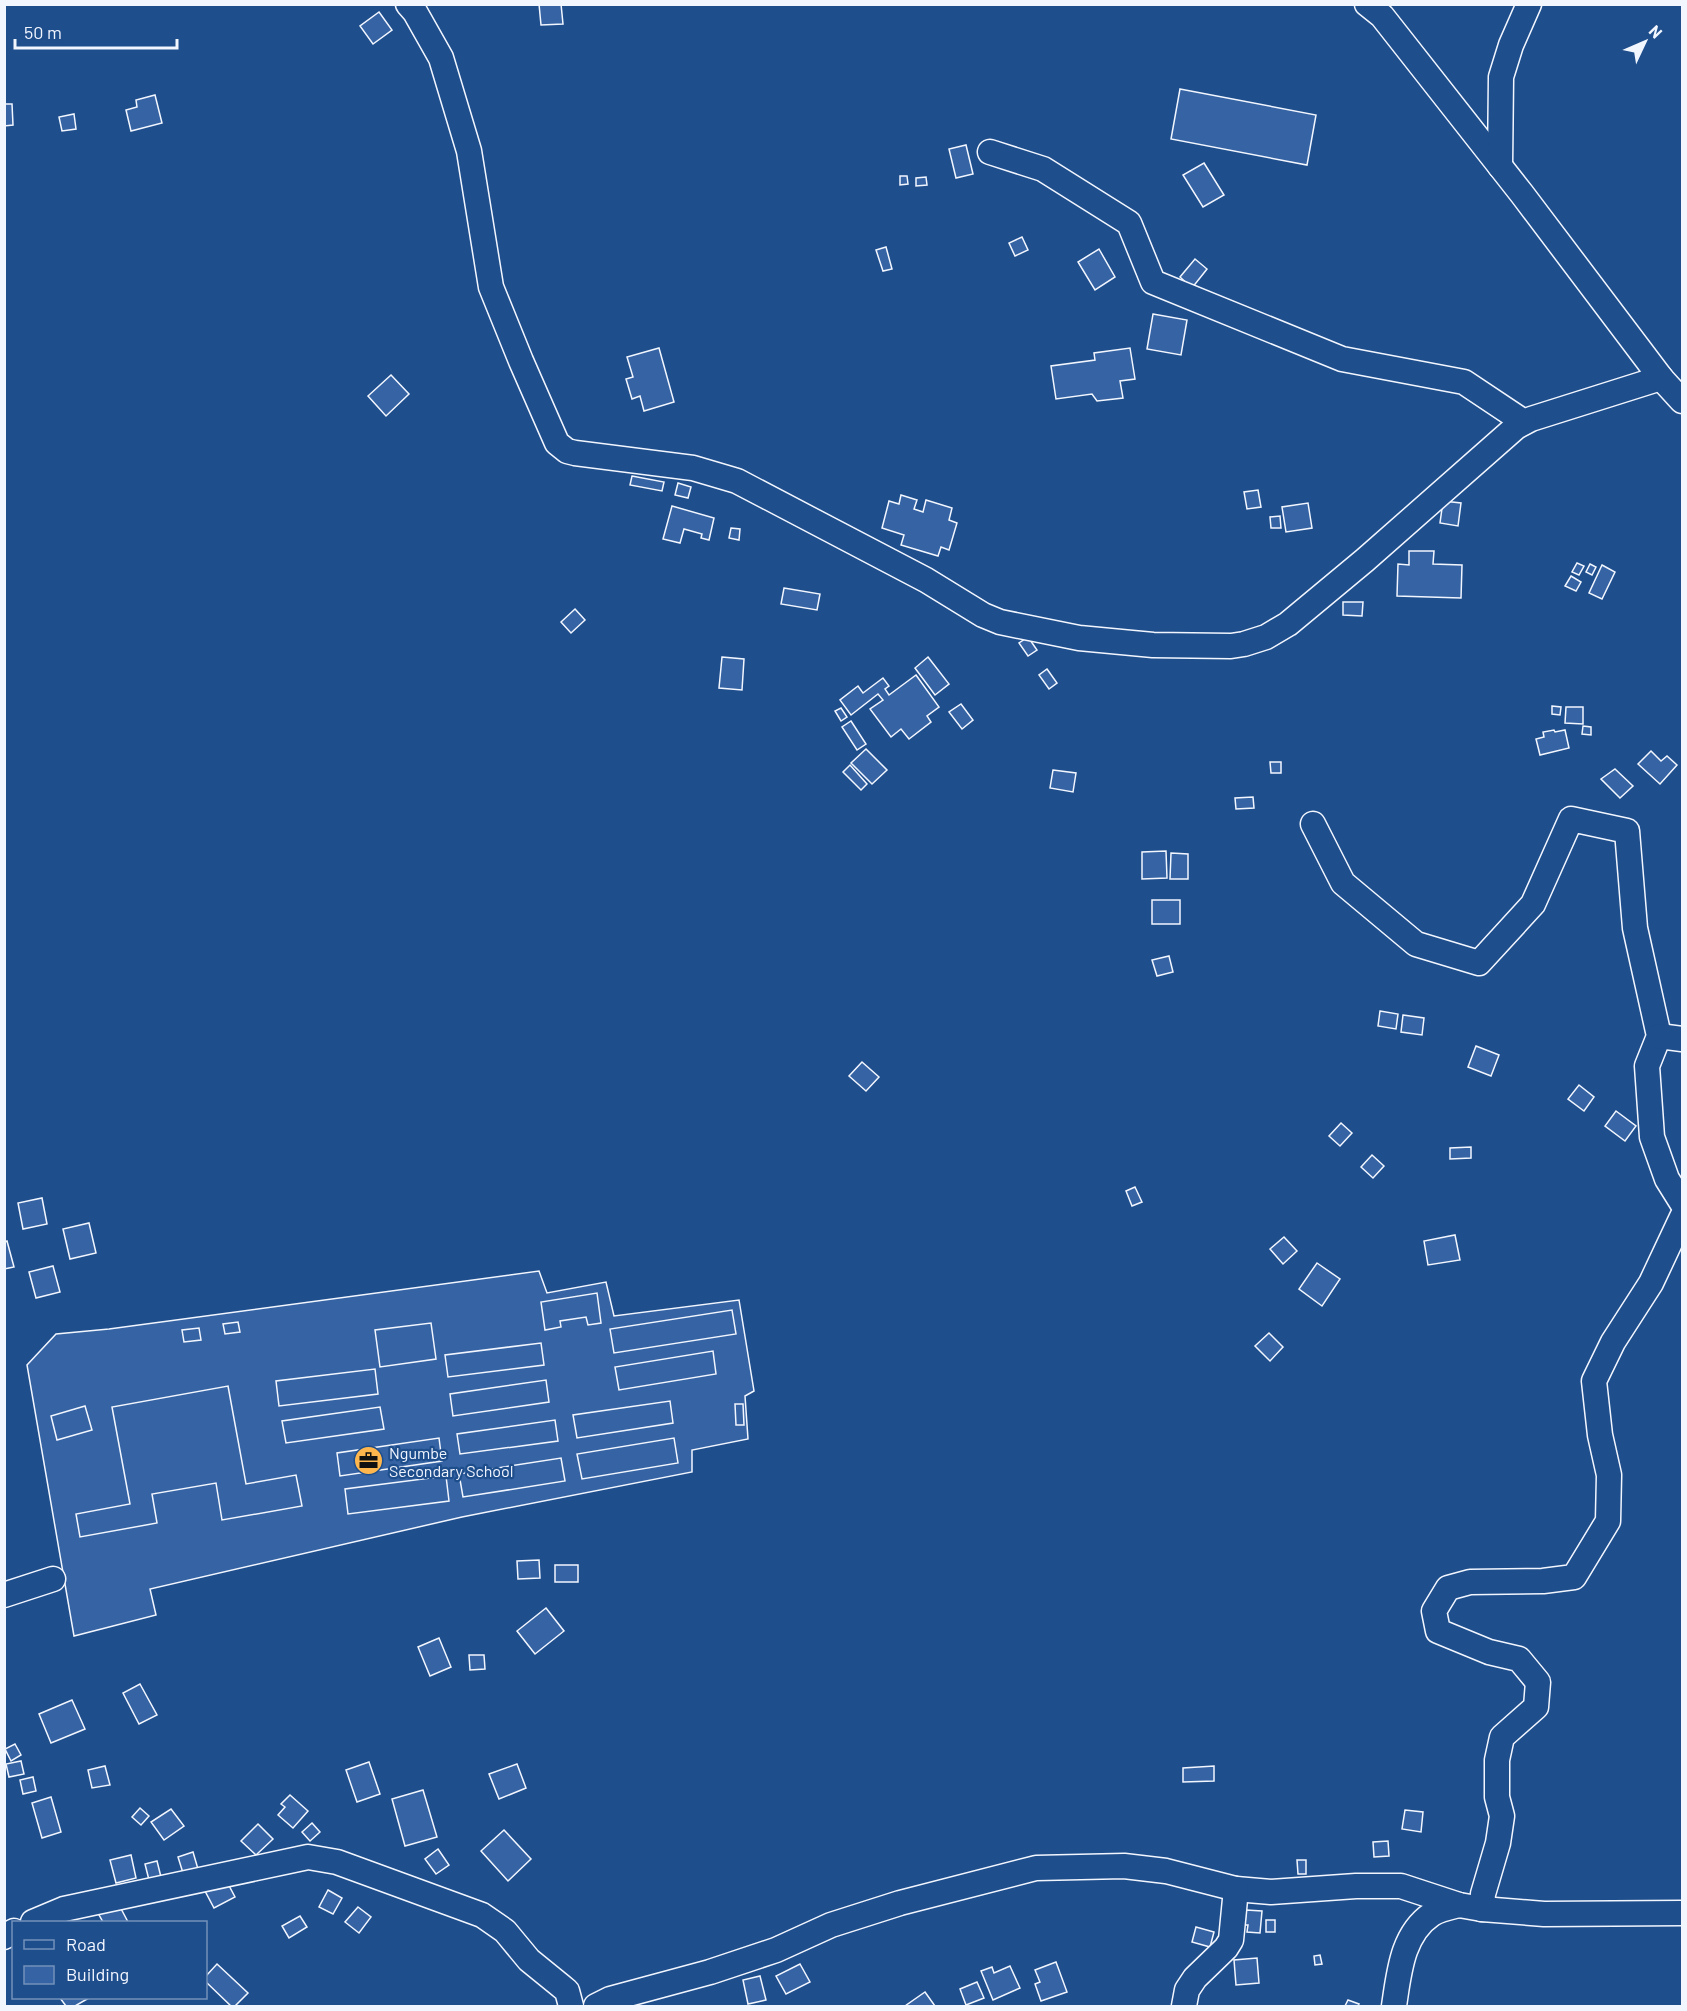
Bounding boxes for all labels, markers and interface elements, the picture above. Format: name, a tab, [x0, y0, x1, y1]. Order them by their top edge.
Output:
scale bar	[15, 12, 177, 50]
north arrow	[1615, 12, 1675, 72]
text: 50 m	[24, 21, 62, 43]
text: N	[1646, 21, 1667, 42]
place label: Ngumbe Secondary School	[389, 1443, 513, 1480]
office icon: Ngumbe Secondary School	[352, 1445, 384, 1477]
legend	[12, 1921, 207, 1999]
text: Road	[66, 1933, 106, 1955]
text: Building	[66, 1963, 129, 1985]

